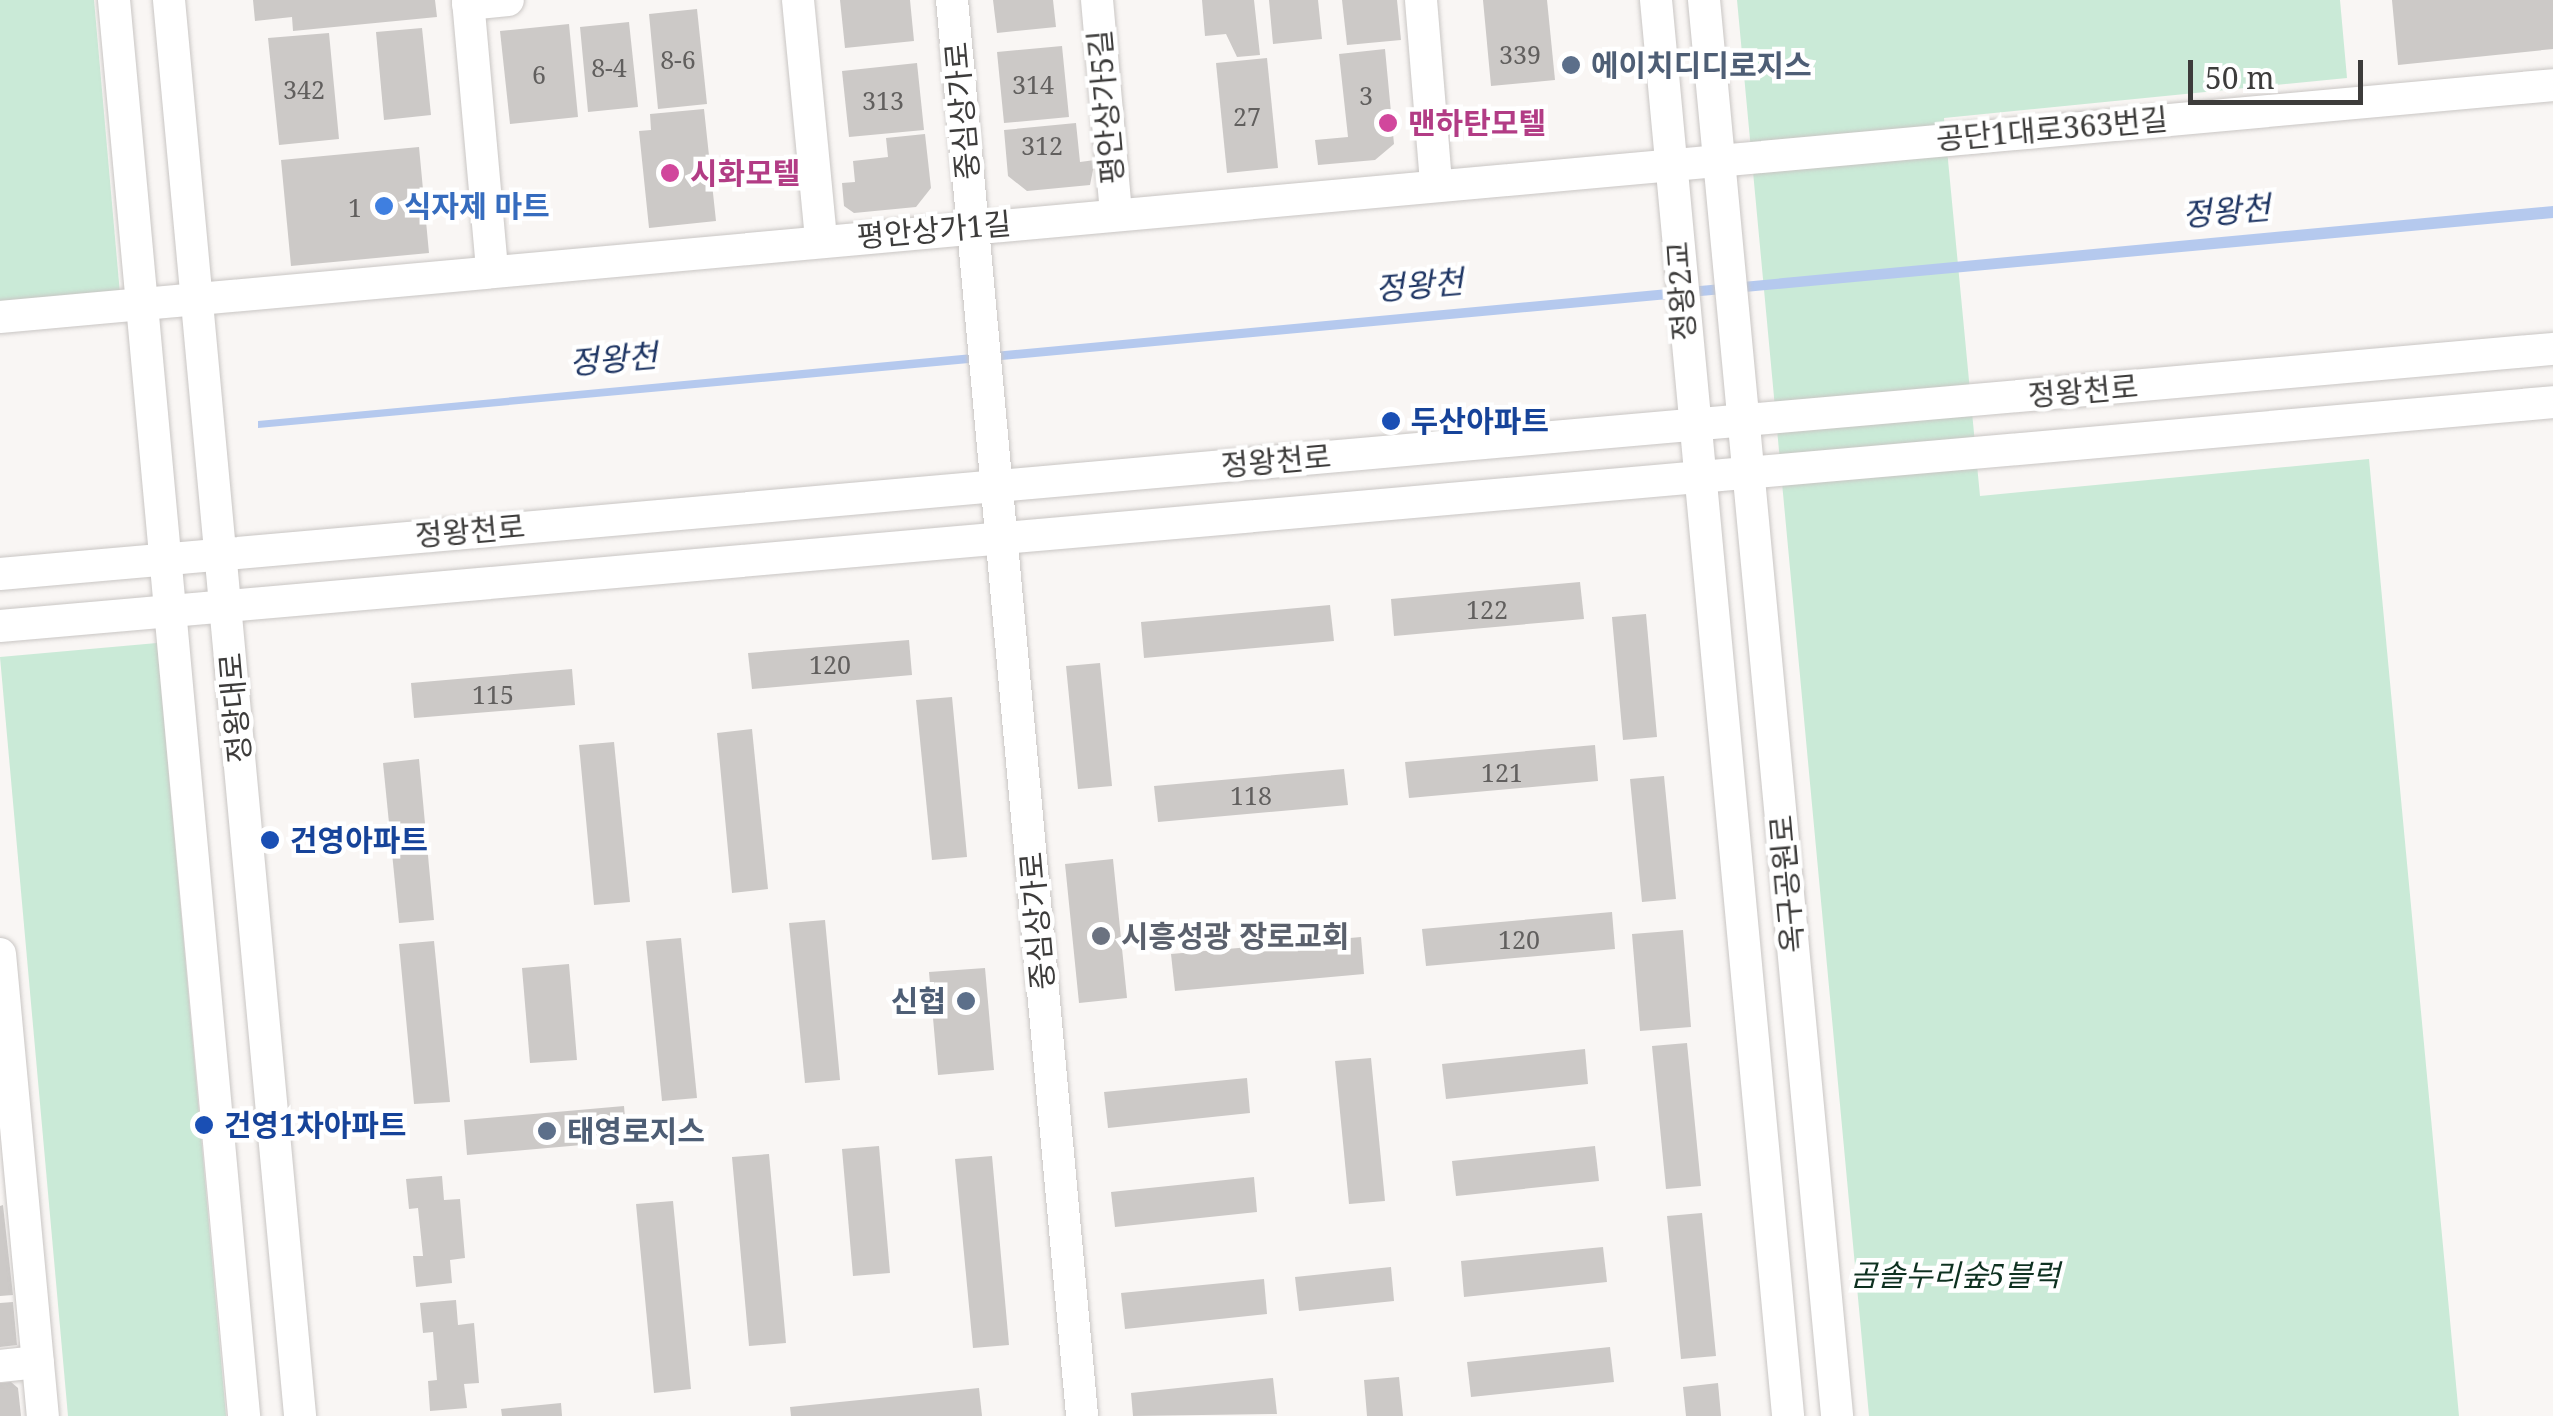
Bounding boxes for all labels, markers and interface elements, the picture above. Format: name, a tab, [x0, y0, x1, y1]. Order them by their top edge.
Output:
street label: 평안상가5길	[1081, 28, 1131, 186]
house number: 339	[1499, 39, 1541, 69]
scale bar	[2193, 40, 2368, 102]
street label: 중심상가로	[938, 41, 986, 181]
house number: 8-6	[660, 44, 696, 74]
place label: 에이치디디로지스	[1591, 47, 1812, 83]
house number: 8-4	[591, 52, 627, 82]
marker: 에이치디디로지스	[1560, 54, 1582, 76]
text: 50 m	[2205, 57, 2275, 98]
house number: 6	[532, 59, 546, 89]
house number: 314	[1012, 69, 1054, 99]
house number: 342	[283, 74, 325, 104]
house number: 3	[1359, 80, 1373, 110]
house number: 313	[862, 85, 904, 115]
house number: 27	[1233, 101, 1261, 131]
street label: 공단1대로363번길	[1935, 101, 2169, 157]
place label: 맨하탄모텔	[1408, 105, 1546, 141]
marker: 맨하탄모텔	[1377, 112, 1399, 134]
house number: 312	[1021, 130, 1063, 160]
place label: 시화모텔	[690, 155, 800, 191]
marker: 시화모텔	[659, 162, 681, 184]
place label: 식자제 마트	[404, 188, 550, 224]
water label: 정왕천	[2180, 188, 2272, 234]
house number: 1	[348, 192, 362, 222]
marker: 식자제 마트	[373, 195, 395, 217]
street label: 평안상가1길	[855, 205, 1013, 255]
street label: 정왕2교	[1660, 240, 1702, 342]
water label: 정왕천	[1373, 262, 1465, 308]
water label: 정왕천	[567, 336, 659, 382]
street label: 정왕천로	[2026, 368, 2140, 414]
place label: 두산아파트	[1411, 403, 1549, 439]
marker: 두산아파트	[1380, 410, 1402, 432]
street label: 정왕천로	[1219, 438, 1333, 484]
street label: 정왕천로	[413, 508, 527, 554]
house number: 122	[1466, 594, 1508, 624]
house number: 120	[809, 649, 851, 679]
street label: 정왕대로	[212, 651, 258, 765]
house number: 115	[472, 679, 514, 709]
house number: 121	[1481, 757, 1523, 787]
house number: 118	[1230, 780, 1272, 810]
street label: 옥구공원로	[1763, 814, 1811, 954]
place label: 건영아파트	[290, 822, 428, 858]
marker: 건영아파트	[259, 829, 281, 851]
street label: 중심상가로	[1013, 851, 1061, 991]
place label: 시흥성광 장로교회	[1121, 918, 1350, 954]
house number: 120	[1498, 924, 1540, 954]
marker: 시흥성광 장로교회	[1090, 925, 1112, 947]
place label: 신협	[891, 983, 946, 1019]
marker: 신협	[955, 990, 977, 1012]
place label: 건영1차아파트	[224, 1107, 407, 1143]
place label: 태영로지스	[567, 1113, 705, 1149]
marker: 건영1차아파트	[193, 1114, 215, 1136]
marker: 태영로지스	[536, 1120, 558, 1142]
park label: 곰솔누리숲5블럭	[1850, 1257, 2060, 1293]

